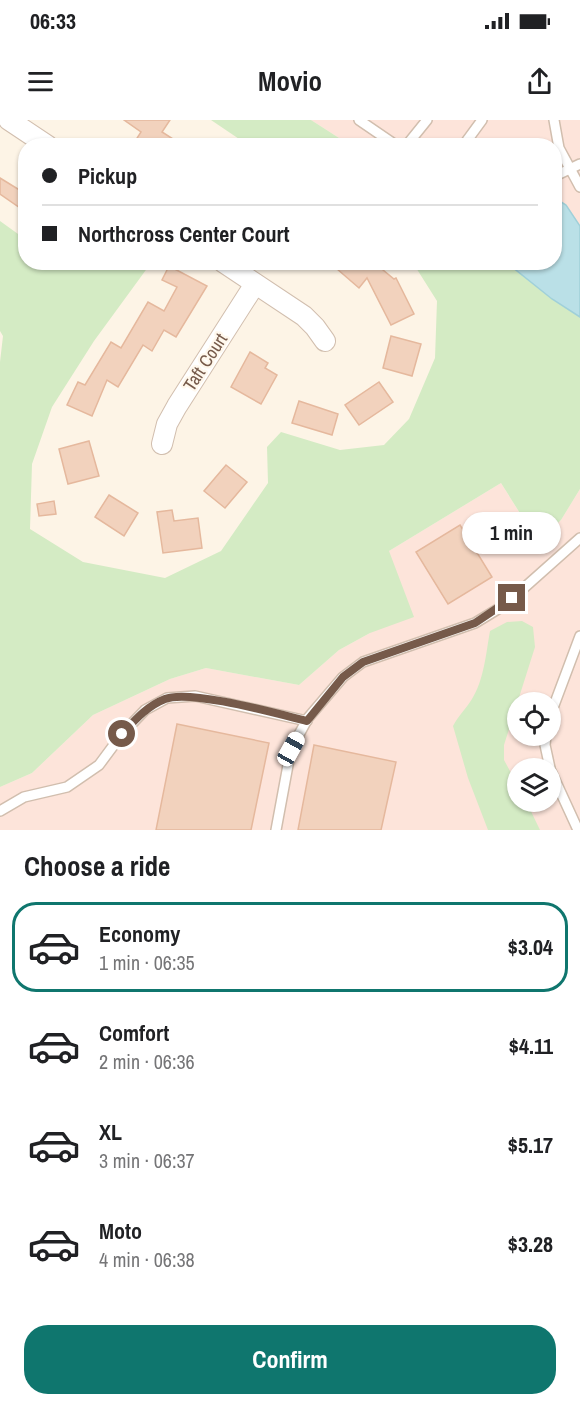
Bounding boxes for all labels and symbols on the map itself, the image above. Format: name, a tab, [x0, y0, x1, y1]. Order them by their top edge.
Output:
street label: Taft Court	[177, 328, 233, 396]
callout: 1 min	[462, 511, 562, 553]
route end	[498, 584, 525, 611]
route start	[108, 720, 135, 747]
car	[274, 729, 308, 769]

